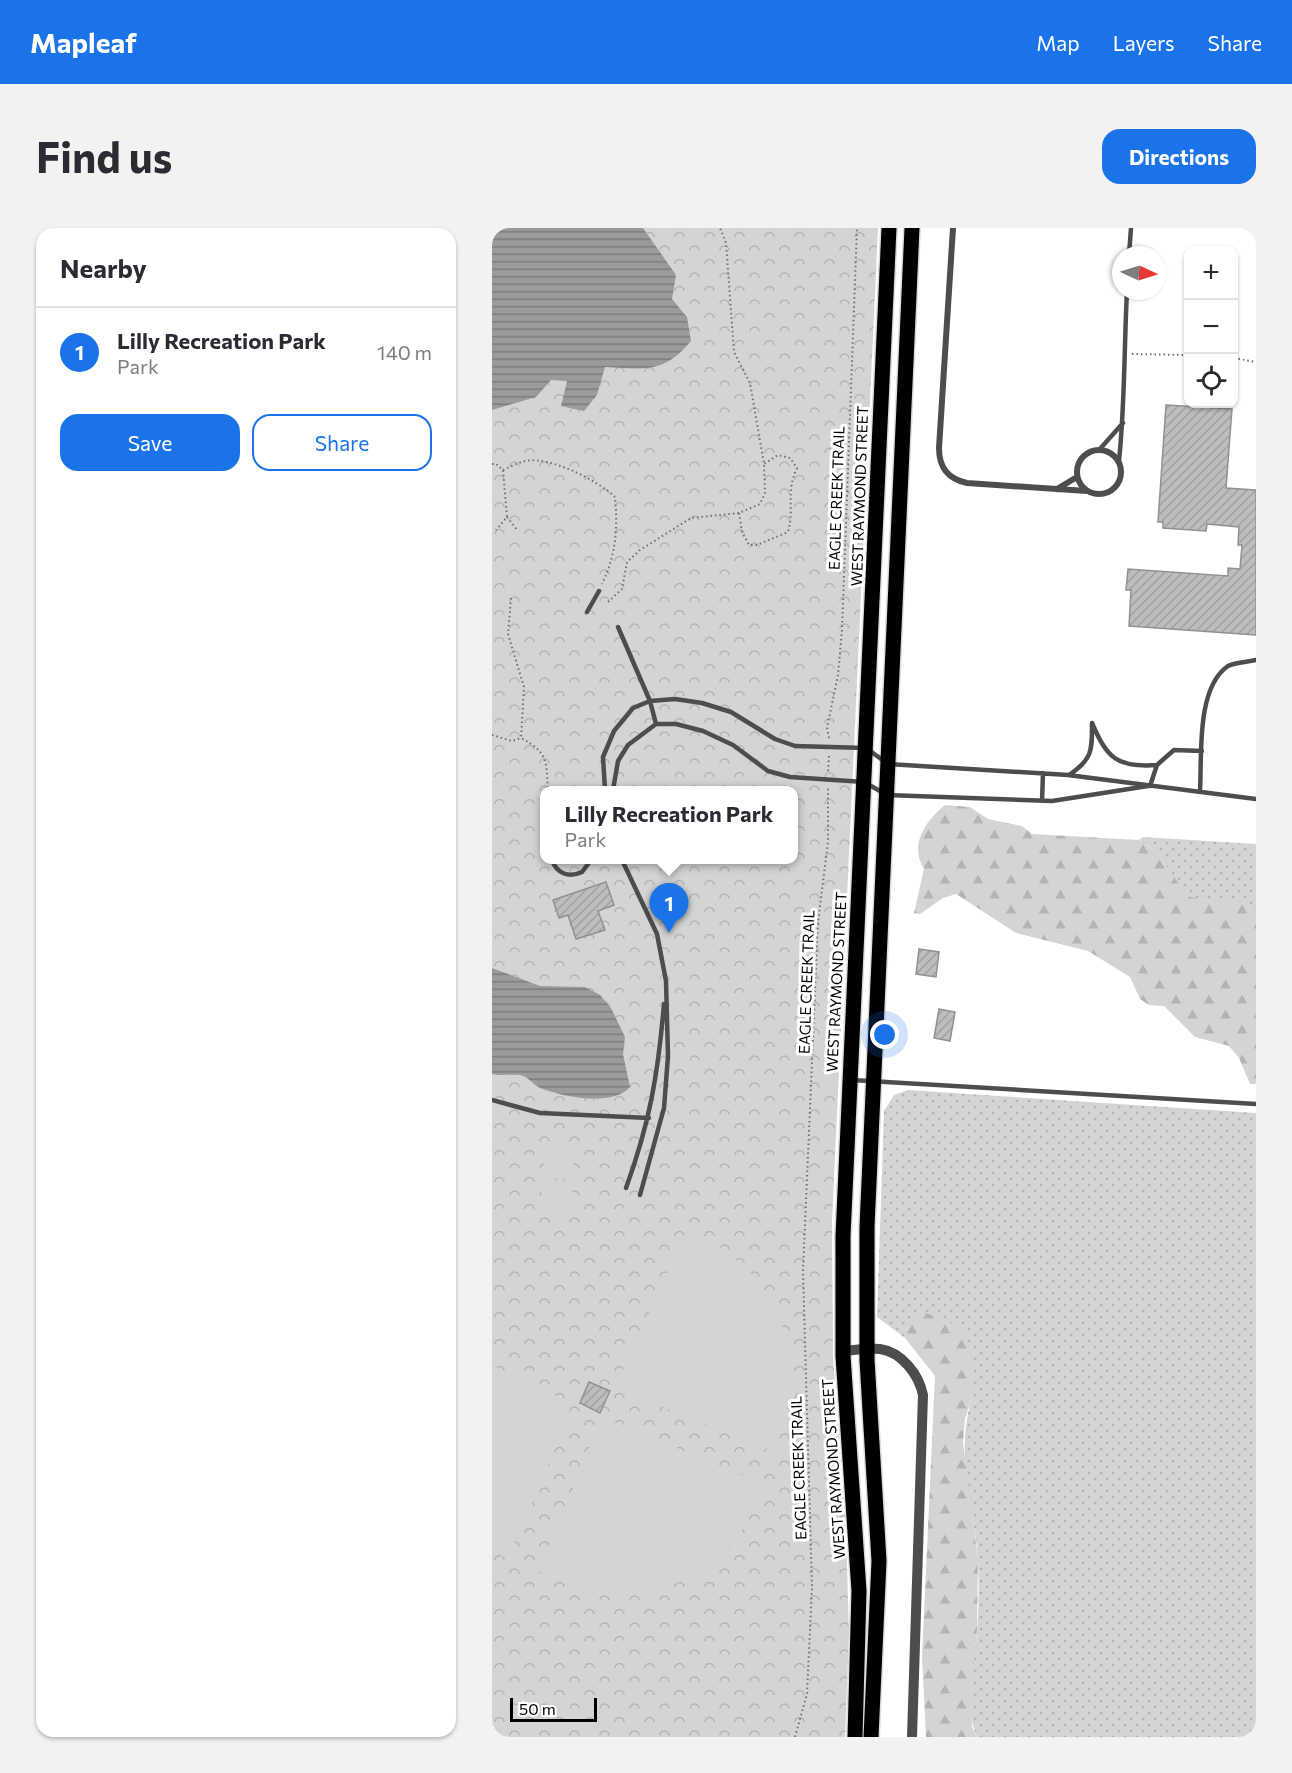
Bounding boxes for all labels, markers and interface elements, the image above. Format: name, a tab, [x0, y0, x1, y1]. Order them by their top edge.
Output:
text: Mapleaf	[30, 25, 137, 59]
text: Map	[1036, 30, 1080, 55]
text: Layers	[1113, 30, 1175, 55]
text: Share	[1208, 30, 1262, 55]
button: Directions	[1102, 129, 1256, 184]
text: Find us	[36, 130, 172, 182]
north arrow	[1112, 246, 1166, 300]
map controls	[1184, 246, 1238, 408]
button: +	[1184, 246, 1238, 300]
text: Nearby	[60, 252, 147, 283]
button: −	[1184, 300, 1238, 354]
text: Lilly Recreation Park	[117, 327, 326, 354]
text: 1	[75, 340, 84, 364]
text: 140 m	[377, 340, 432, 364]
text: Park	[117, 354, 159, 378]
button: locate	[1184, 354, 1238, 408]
street label: WEST RAYMOND STREET	[847, 405, 871, 587]
button: Save	[60, 414, 240, 471]
button: Share	[252, 414, 432, 471]
street label: EAGLE CREEK TRAIL	[824, 425, 848, 570]
popup	[540, 786, 798, 864]
text: Lilly Recreation Park	[565, 800, 773, 827]
text: Park	[565, 827, 606, 851]
pin: 1	[650, 884, 688, 933]
street label: WEST RAYMOND STREET	[822, 891, 850, 1073]
street label: EAGLE CREEK TRAIL	[794, 909, 818, 1054]
your location	[870, 1020, 899, 1049]
street label: WEST RAYMOND STREET	[818, 1378, 848, 1560]
street label: EAGLE CREEK TRAIL	[786, 1395, 810, 1540]
scale bar	[510, 1695, 597, 1722]
text: 50 m	[519, 1699, 556, 1718]

